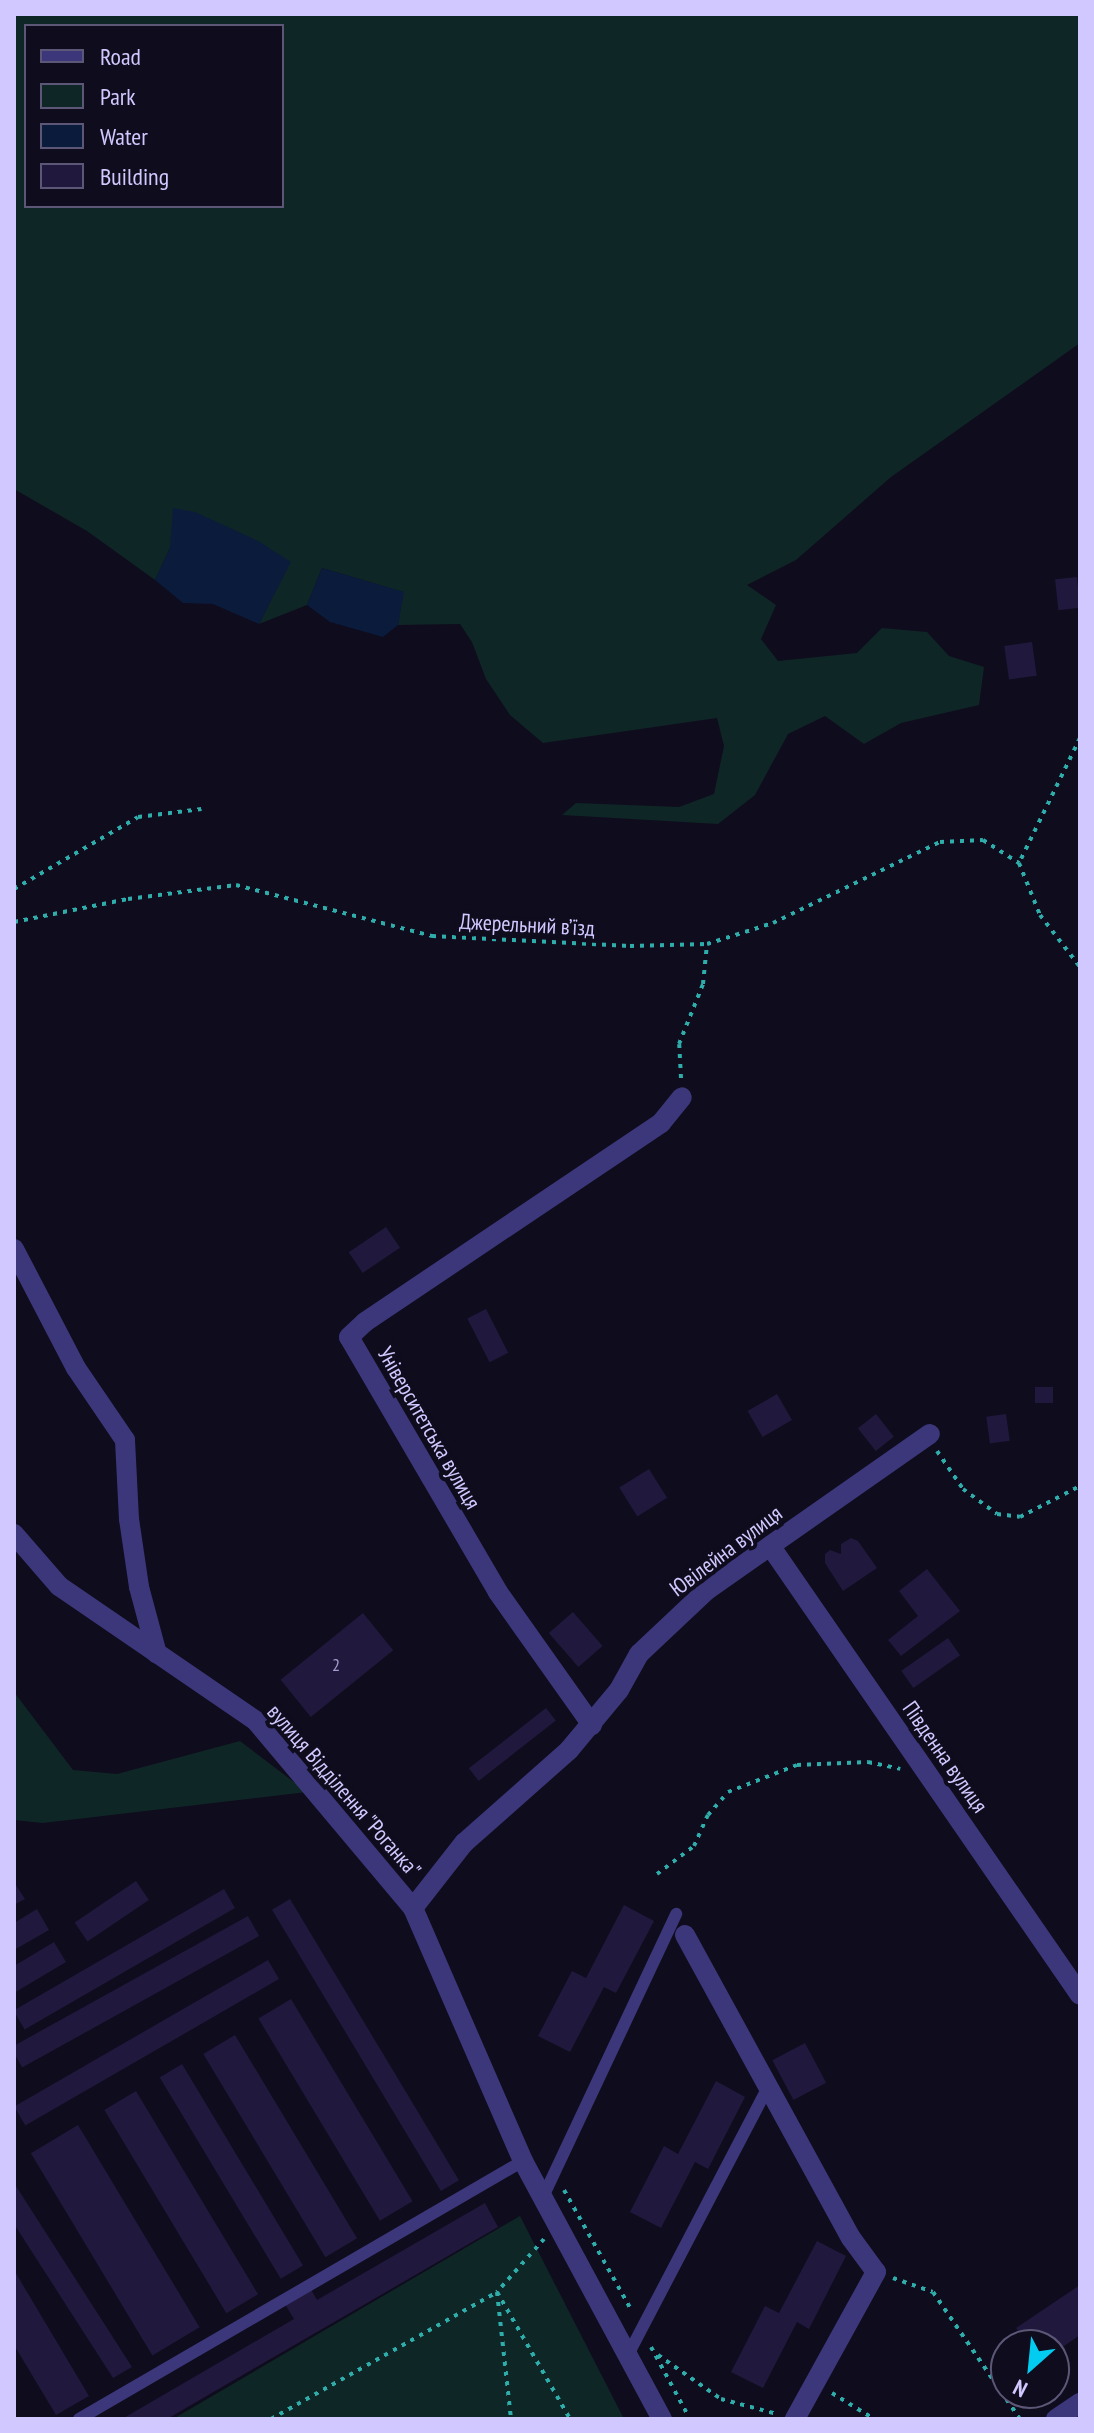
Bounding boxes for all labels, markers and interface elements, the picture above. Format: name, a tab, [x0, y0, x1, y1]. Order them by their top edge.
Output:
legend	[24, 24, 284, 208]
text: Road	[100, 41, 141, 72]
text: Park	[100, 81, 136, 112]
text: Water	[100, 121, 148, 152]
text: Building	[100, 161, 169, 192]
street label: Джерельний в’їзд	[459, 908, 595, 942]
street label: Університетська вулиця	[372, 1342, 486, 1514]
street label: Ювілейна вулиця	[665, 1500, 787, 1602]
house number: 2	[332, 1654, 340, 1676]
street label: Південна вулиця	[897, 1696, 993, 1818]
street label: вулиця Відділення "Роганка"	[261, 1699, 427, 1883]
north arrow	[990, 2329, 1070, 2409]
text: N	[1008, 2373, 1032, 2404]

